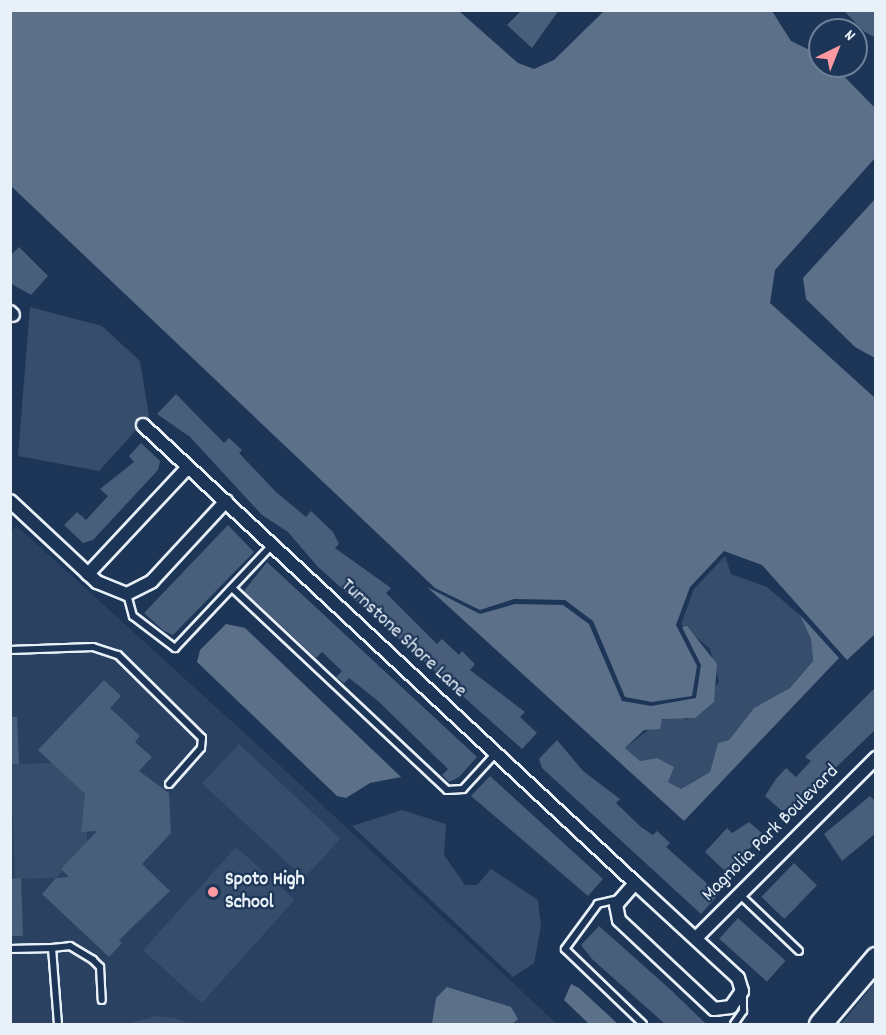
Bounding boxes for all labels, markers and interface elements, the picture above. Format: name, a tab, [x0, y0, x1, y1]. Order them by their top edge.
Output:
north arrow	[808, 18, 868, 78]
text: N	[839, 25, 860, 47]
street label: Turnstone Shore Lane	[335, 574, 471, 704]
street label: Magnolia Park Boulevard	[697, 760, 845, 908]
place label: Spoto High School	[225, 868, 305, 915]
marker: Spoto High School	[206, 885, 220, 899]

